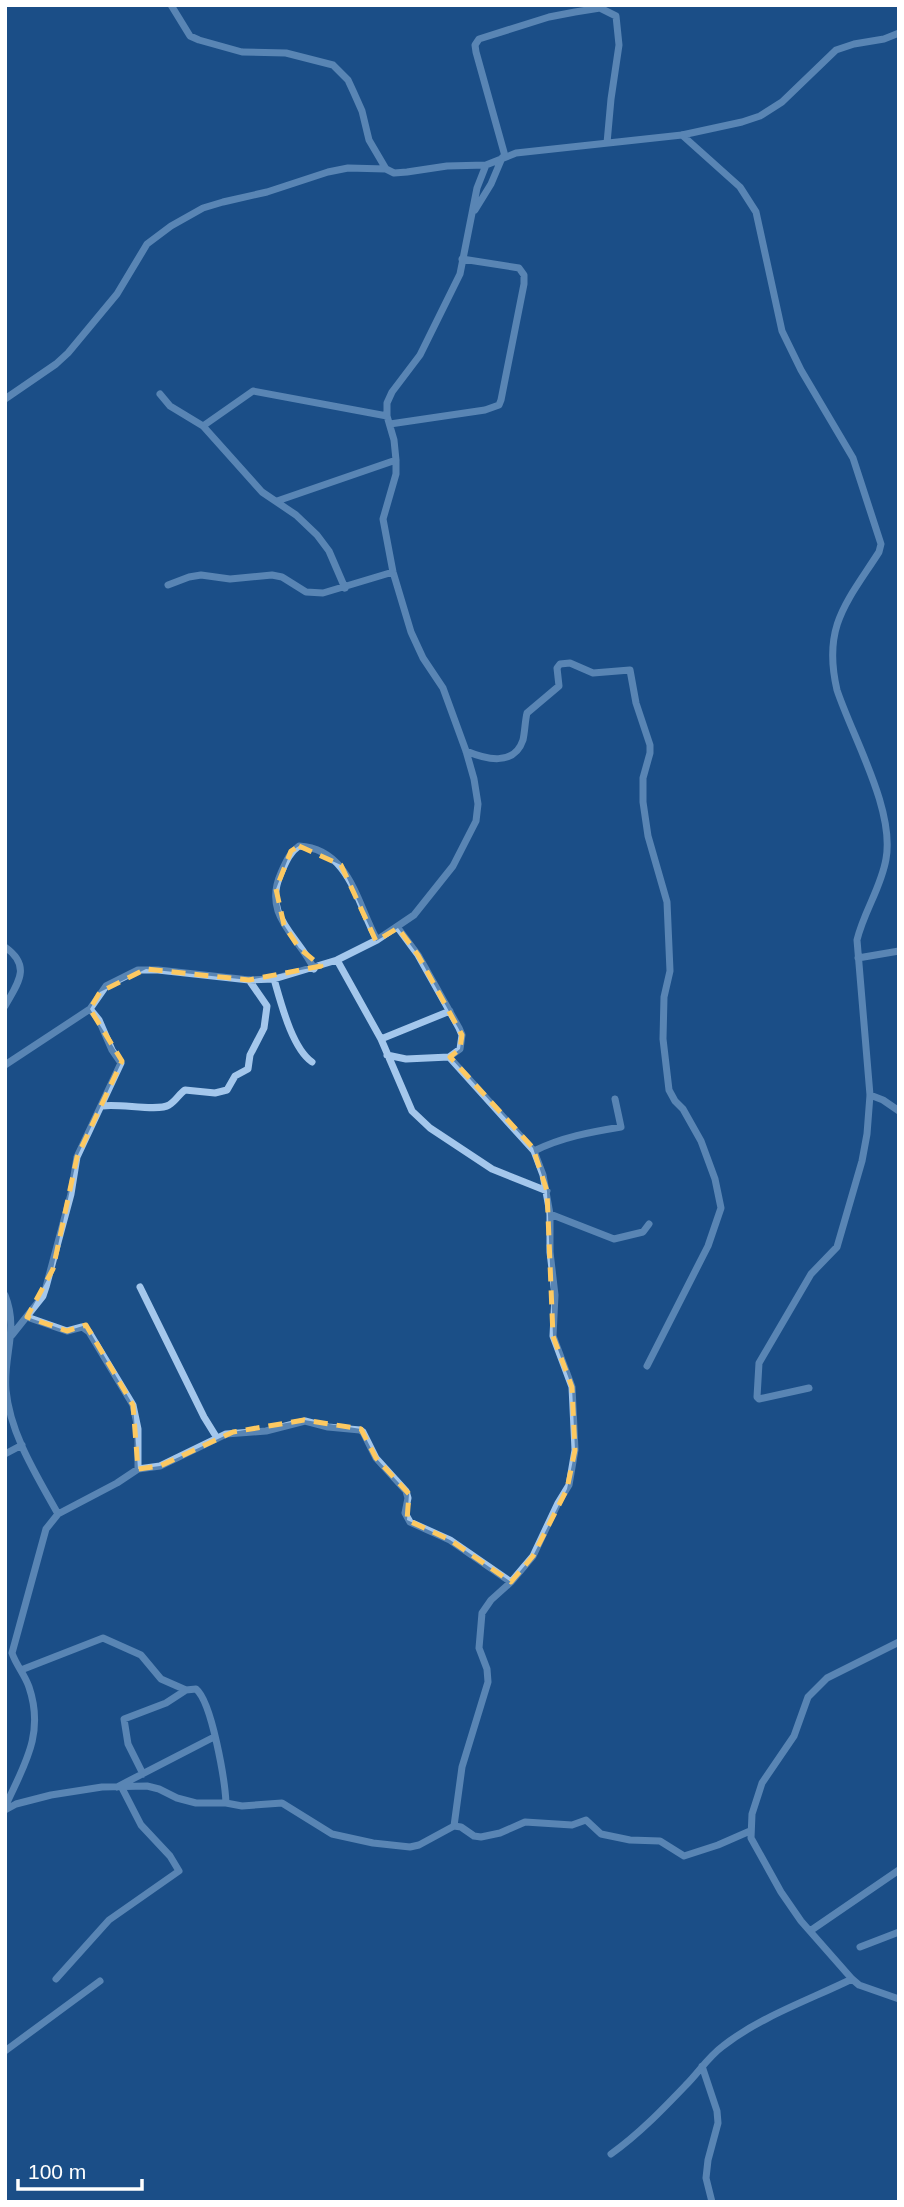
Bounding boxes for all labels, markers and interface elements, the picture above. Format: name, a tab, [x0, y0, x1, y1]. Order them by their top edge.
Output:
scale bar	[18, 2148, 142, 2192]
text: 100 m	[28, 2160, 86, 2183]

